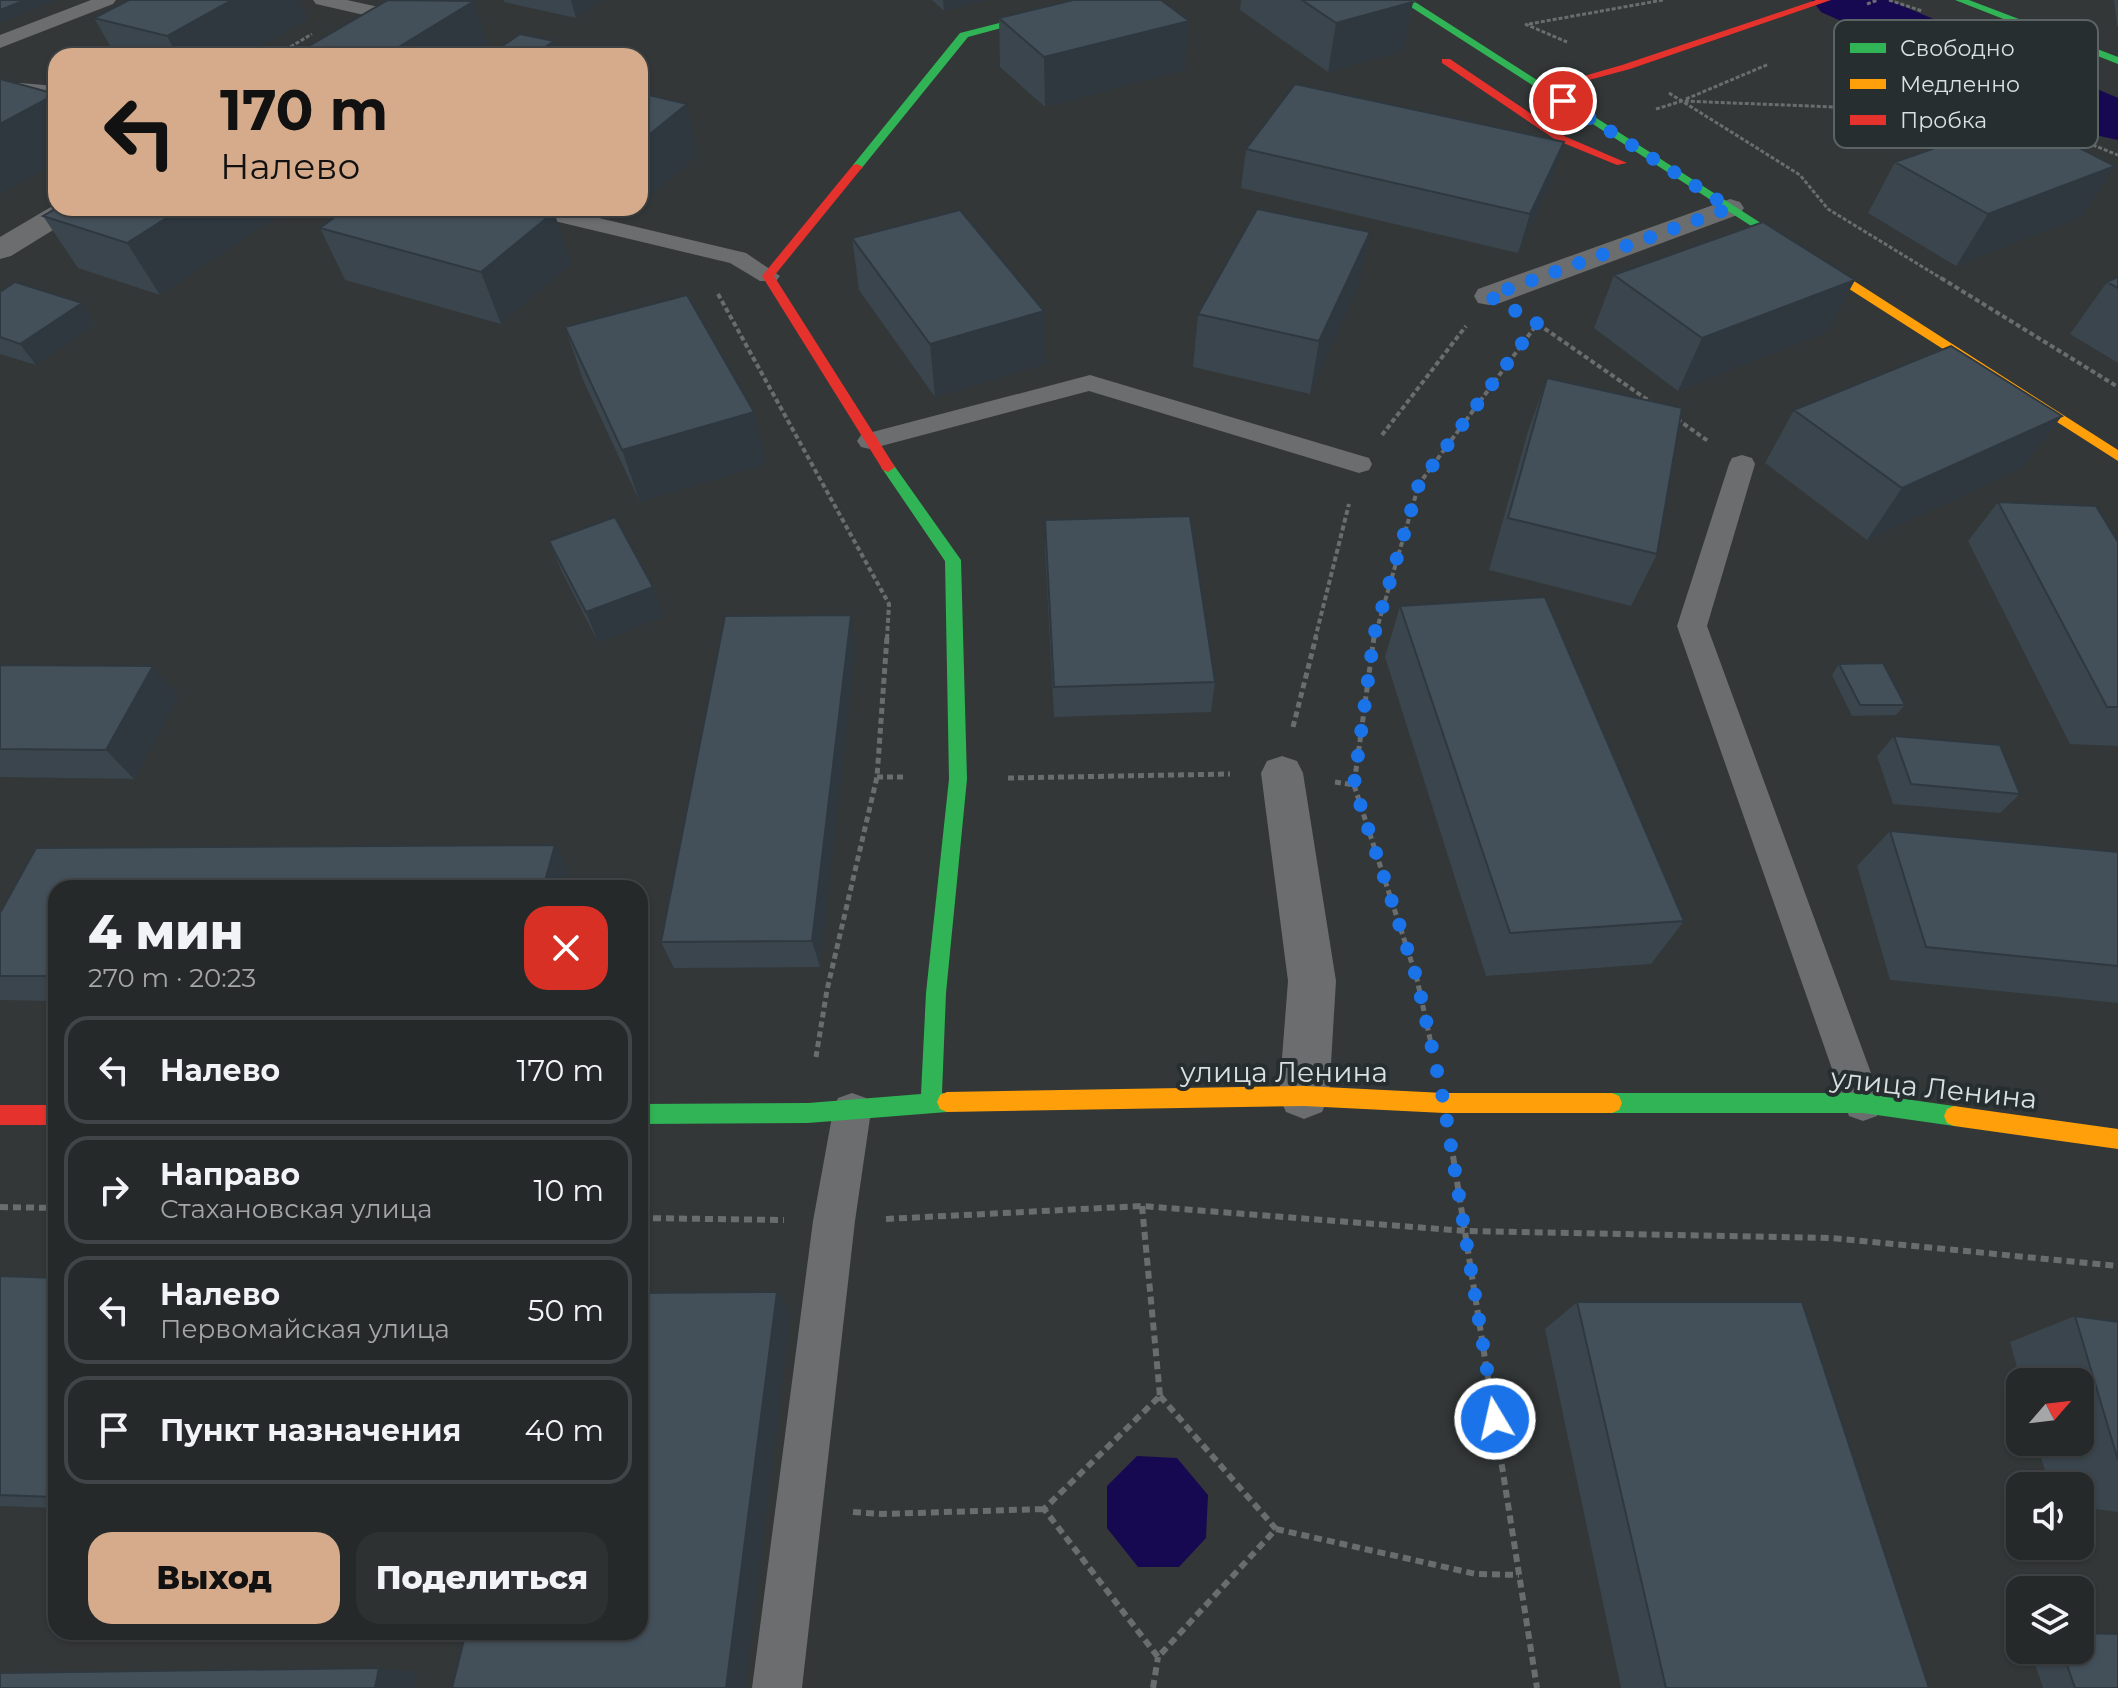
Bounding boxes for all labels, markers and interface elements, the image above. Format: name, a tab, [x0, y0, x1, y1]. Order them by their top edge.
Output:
legend	[1834, 20, 2098, 148]
text: Свободно	[1900, 35, 2015, 62]
pin	[1529, 67, 1597, 135]
text: Медленно	[1900, 71, 2020, 98]
text: 170 m	[220, 76, 388, 144]
icon: arrive	[1541, 79, 1585, 123]
icon: left	[88, 80, 192, 184]
text: Пробка	[1900, 107, 1987, 134]
text: Налево	[220, 144, 360, 188]
text: 4 мин	[88, 903, 243, 961]
button: close	[524, 906, 608, 990]
text: 270 m · 20:23	[88, 962, 256, 994]
icon: left	[92, 1048, 136, 1092]
text: Налево	[160, 1052, 280, 1089]
text: 170 m	[517, 1052, 604, 1089]
street label: улица Ленина	[1179, 1055, 1388, 1089]
street label: улица Ленина	[1828, 1060, 2039, 1116]
text: Направо	[160, 1156, 300, 1193]
icon: right	[92, 1168, 136, 1212]
text: 10 m	[534, 1172, 604, 1209]
text: Стахановская улица	[160, 1193, 433, 1225]
text: Налево	[160, 1276, 280, 1313]
icon: left	[92, 1288, 136, 1332]
text: 50 m	[527, 1292, 604, 1329]
text: Первомайская улица	[160, 1313, 450, 1345]
north arrow	[2006, 1368, 2094, 1456]
map controls	[2006, 1368, 2094, 1664]
position arrow	[1453, 1377, 1537, 1461]
icon: arrive	[92, 1408, 136, 1452]
text: Пункт назначения	[160, 1412, 461, 1449]
text: 40 m	[525, 1412, 604, 1449]
button: sound	[2006, 1472, 2094, 1560]
button: Выход	[88, 1532, 340, 1624]
button: Поделиться	[356, 1532, 608, 1624]
button: layers	[2006, 1576, 2094, 1664]

